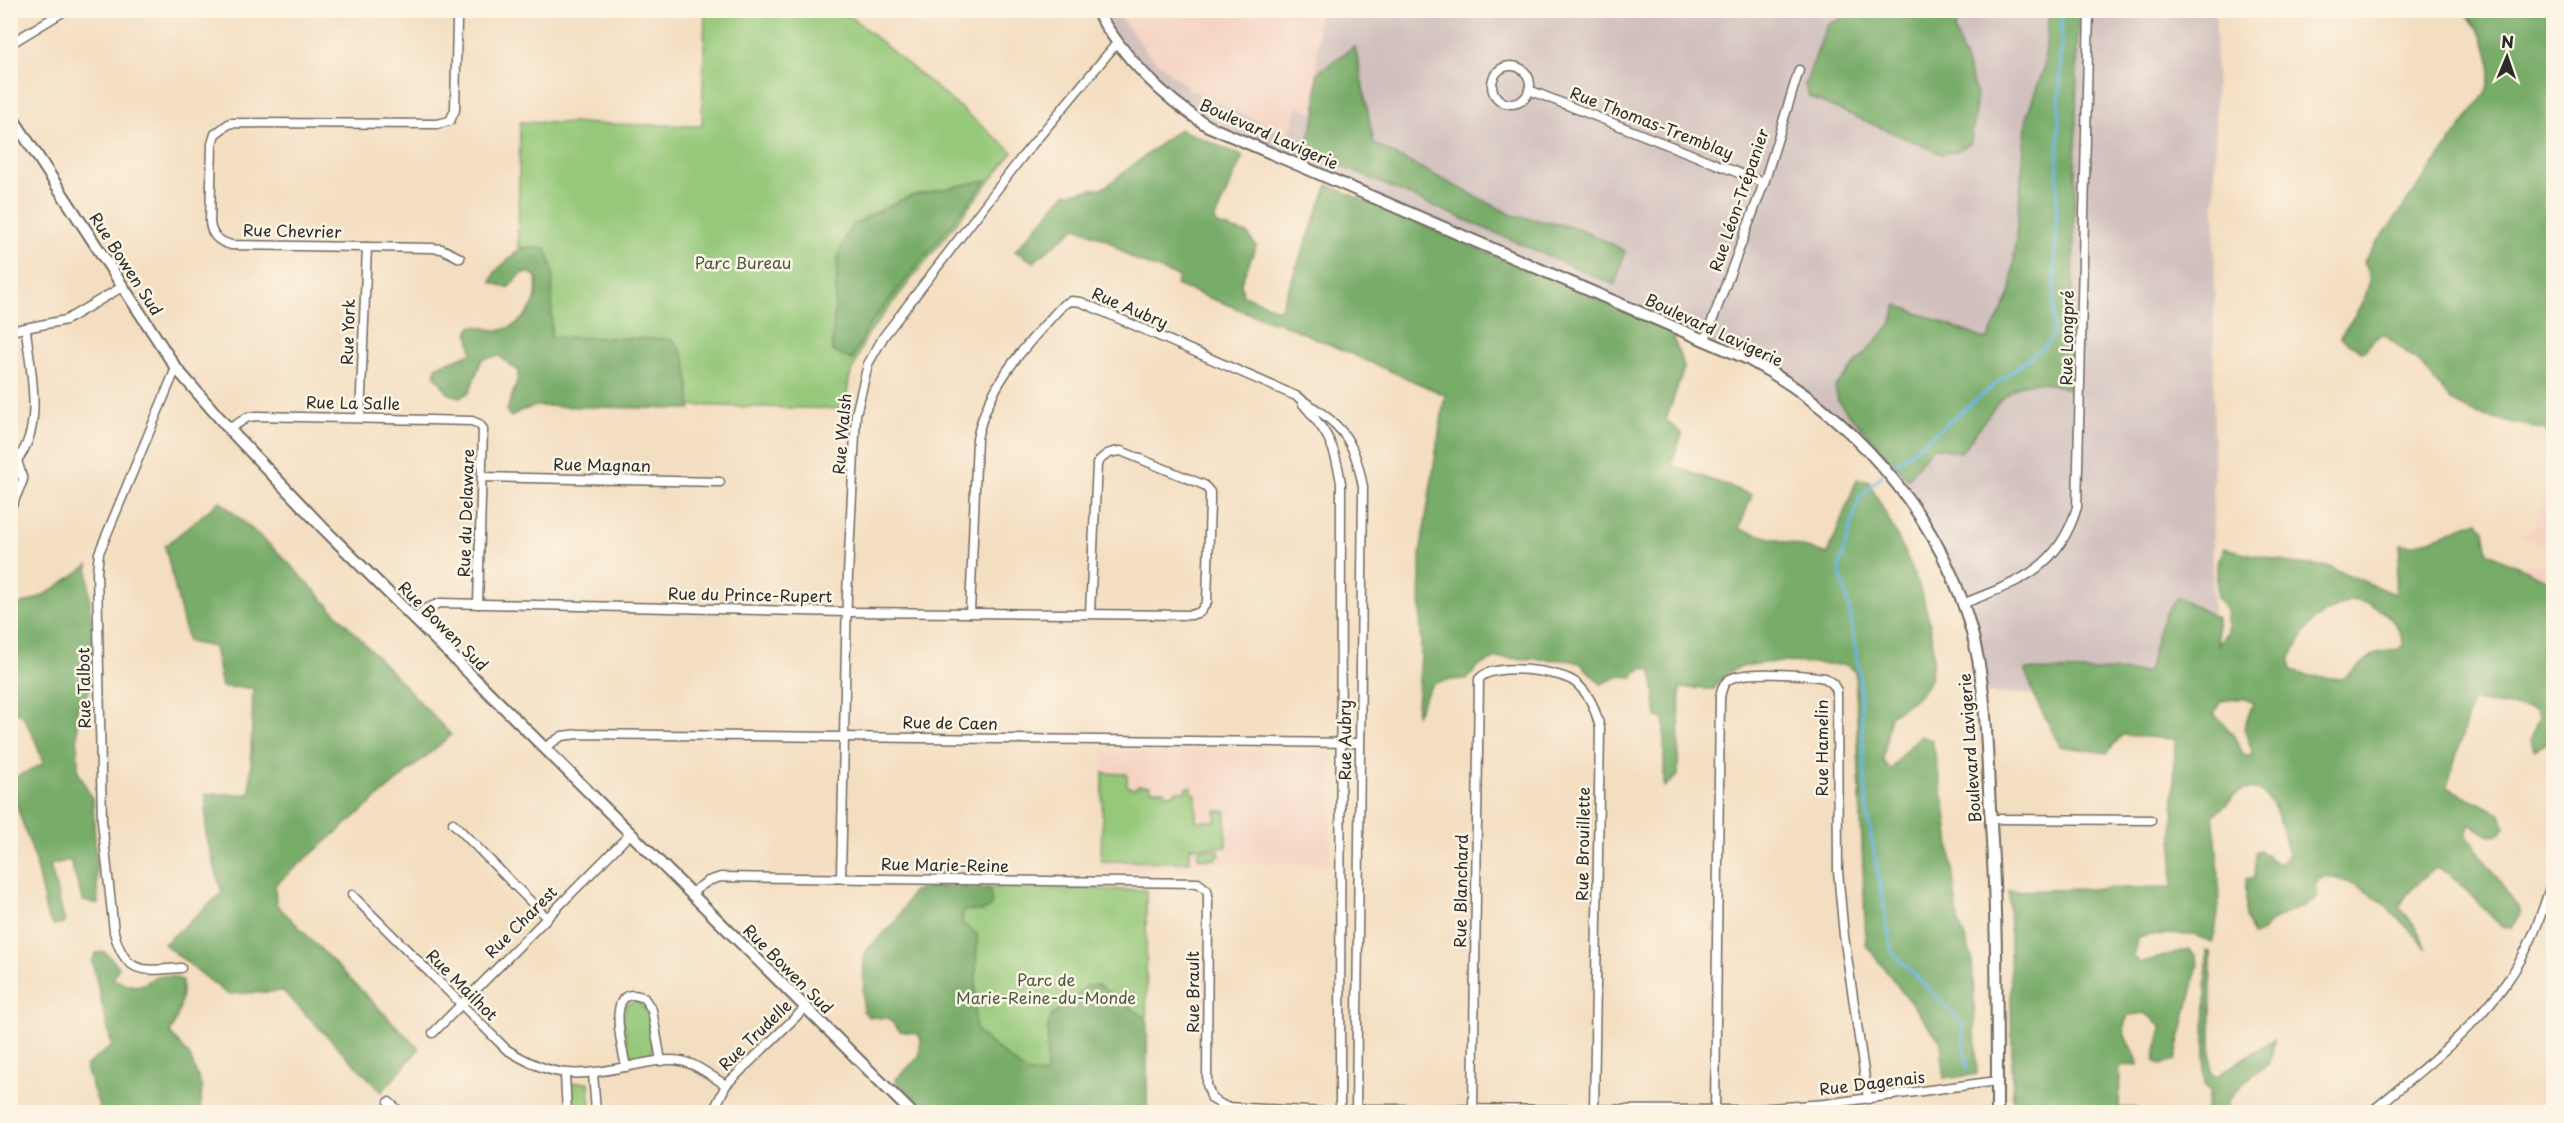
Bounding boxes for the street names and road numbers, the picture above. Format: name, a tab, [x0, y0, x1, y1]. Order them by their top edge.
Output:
street label: Rue Thomas-Tremblay	[1567, 80, 1738, 164]
street label: Boulevard Lavigerie	[1196, 92, 1343, 174]
street label: Rue Léon-Trépanier	[1702, 124, 1774, 274]
street label: Rue Bowen Sud	[85, 207, 169, 320]
street label: Rue Chevrier	[243, 217, 342, 243]
street label: Rue Aubry	[1088, 280, 1172, 334]
street label: Boulevard Lavigerie	[1642, 287, 1787, 372]
street label: Rue Longpré	[2053, 290, 2079, 386]
street label: Rue York	[334, 299, 360, 365]
street label: Rue La Salle	[306, 389, 401, 415]
street label: Rue Walsh	[825, 392, 857, 476]
street label: Rue du Delaware	[451, 448, 479, 578]
street label: Rue Magnan	[553, 451, 651, 477]
street label: Rue Bowen Sud	[393, 575, 494, 676]
street label: Rue du Prince-Rupert	[668, 581, 833, 607]
street label: Rue Talbot	[70, 647, 96, 729]
street label: Boulevard Lavigerie	[1952, 673, 1986, 824]
street label: Rue Aubry	[1332, 700, 1356, 780]
street label: Rue Hamelin	[1809, 700, 1833, 796]
street label: Rue de Caen	[902, 709, 998, 735]
street label: Rue Brouillette	[1569, 787, 1595, 901]
street label: Rue Blanchard	[1447, 834, 1473, 948]
street label: Rue Marie-Reine	[881, 851, 1009, 877]
street label: Rue Charest	[479, 880, 562, 963]
street label: Rue Bowen Sud	[738, 918, 839, 1019]
street label: Rue Mailhot	[422, 943, 504, 1026]
street label: Rue Brault	[1180, 950, 1204, 1033]
street label: Rue Trudelle	[712, 993, 796, 1075]
street label: Rue Dagenais	[1818, 1064, 1926, 1100]

